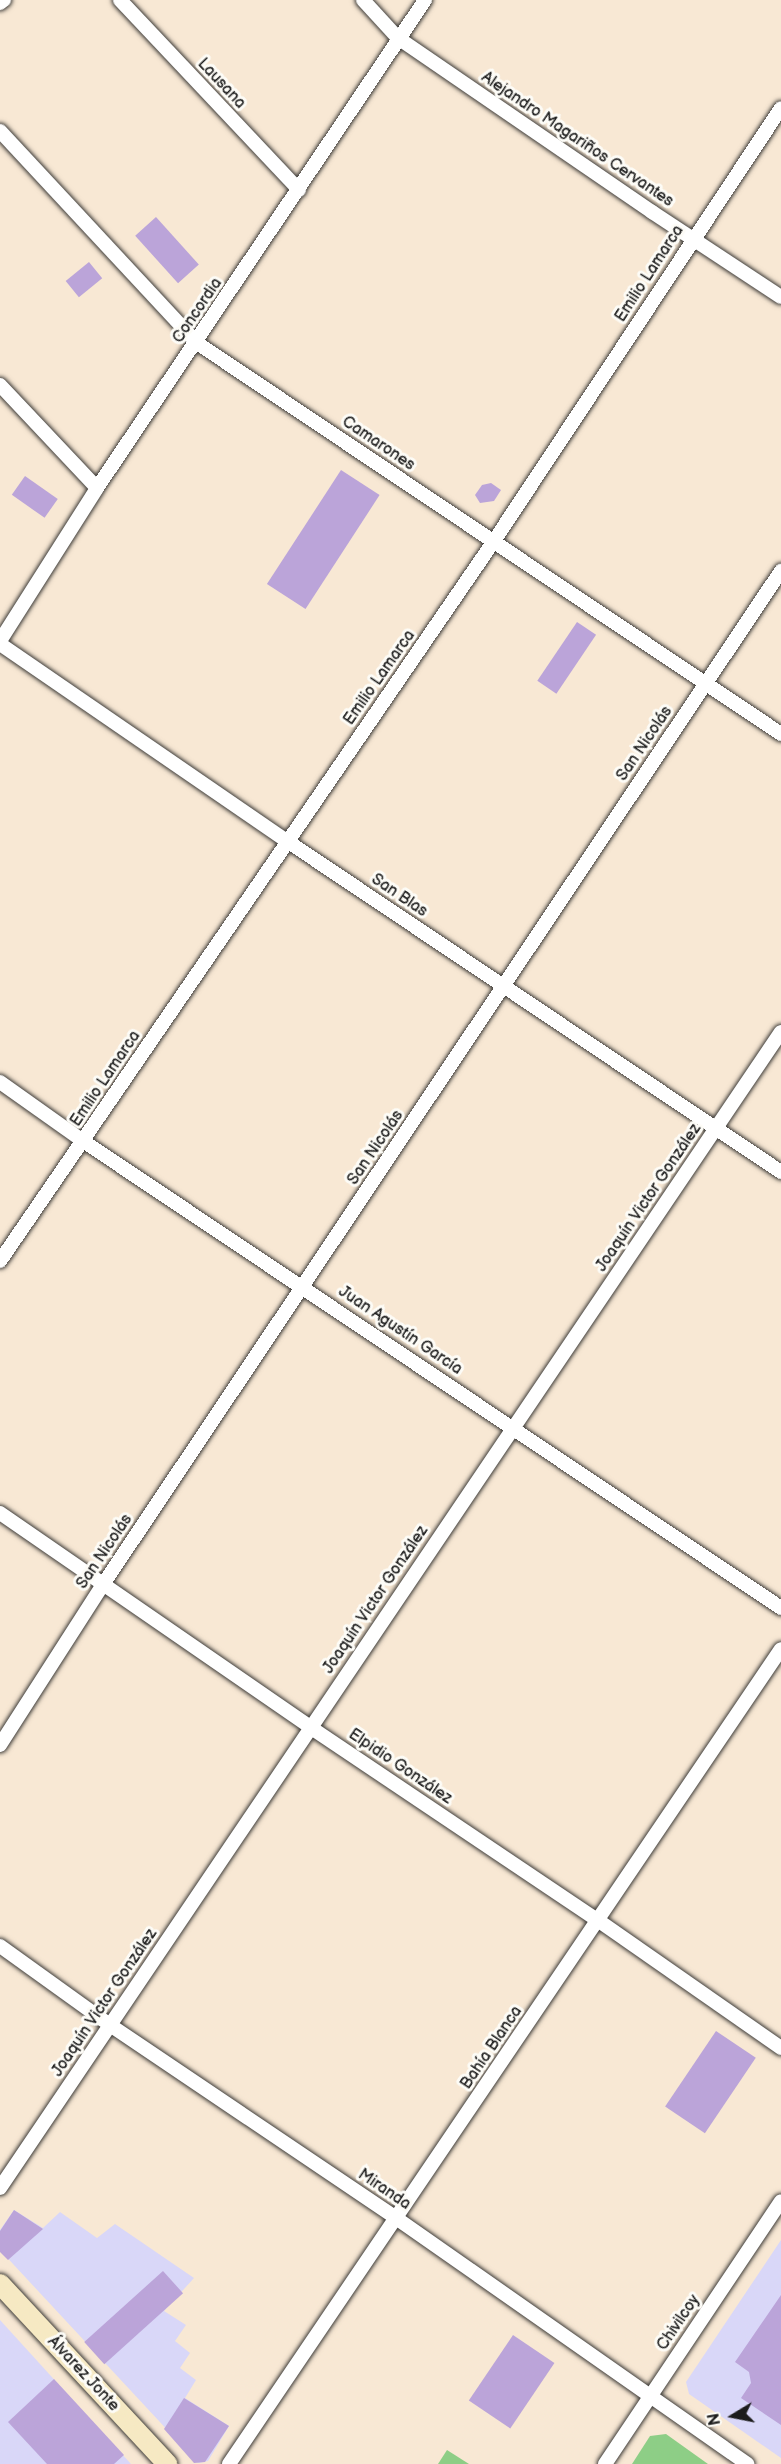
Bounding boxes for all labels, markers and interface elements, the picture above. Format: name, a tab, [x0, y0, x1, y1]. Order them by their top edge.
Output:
street label: Lausana	[193, 55, 249, 113]
street label: Alejandro Magariños Cervantes	[477, 68, 677, 212]
street label: Emilio Lamarca	[612, 222, 688, 326]
street label: Concordia	[169, 275, 227, 347]
street label: Camarones	[338, 413, 418, 475]
street label: Emilio Lamarca	[340, 627, 420, 729]
street label: San Nicolás	[613, 703, 677, 785]
street label: San Blas	[367, 870, 431, 922]
street label: Emilio Lamarca	[67, 1027, 145, 1131]
street label: San Nicolás	[344, 1107, 408, 1189]
street label: Joaquín Victor González	[592, 1120, 706, 1276]
street label: Juan Agustín García	[334, 1282, 466, 1380]
street label: San Nicolás	[73, 1511, 137, 1593]
street label: Joaquín Victor González	[319, 1522, 433, 1678]
street label: Elpidio González	[345, 1725, 455, 1809]
street label: Joaquín Victor González	[48, 1925, 162, 2081]
street label: Bahía Blanca	[457, 2003, 527, 2093]
street label: Miranda	[354, 2165, 414, 2215]
street label: Chivilcoy	[653, 2292, 705, 2354]
street label: Álvarez Jonte	[43, 2332, 123, 2416]
north arrow	[703, 2386, 763, 2446]
text: N	[704, 2412, 725, 2427]

